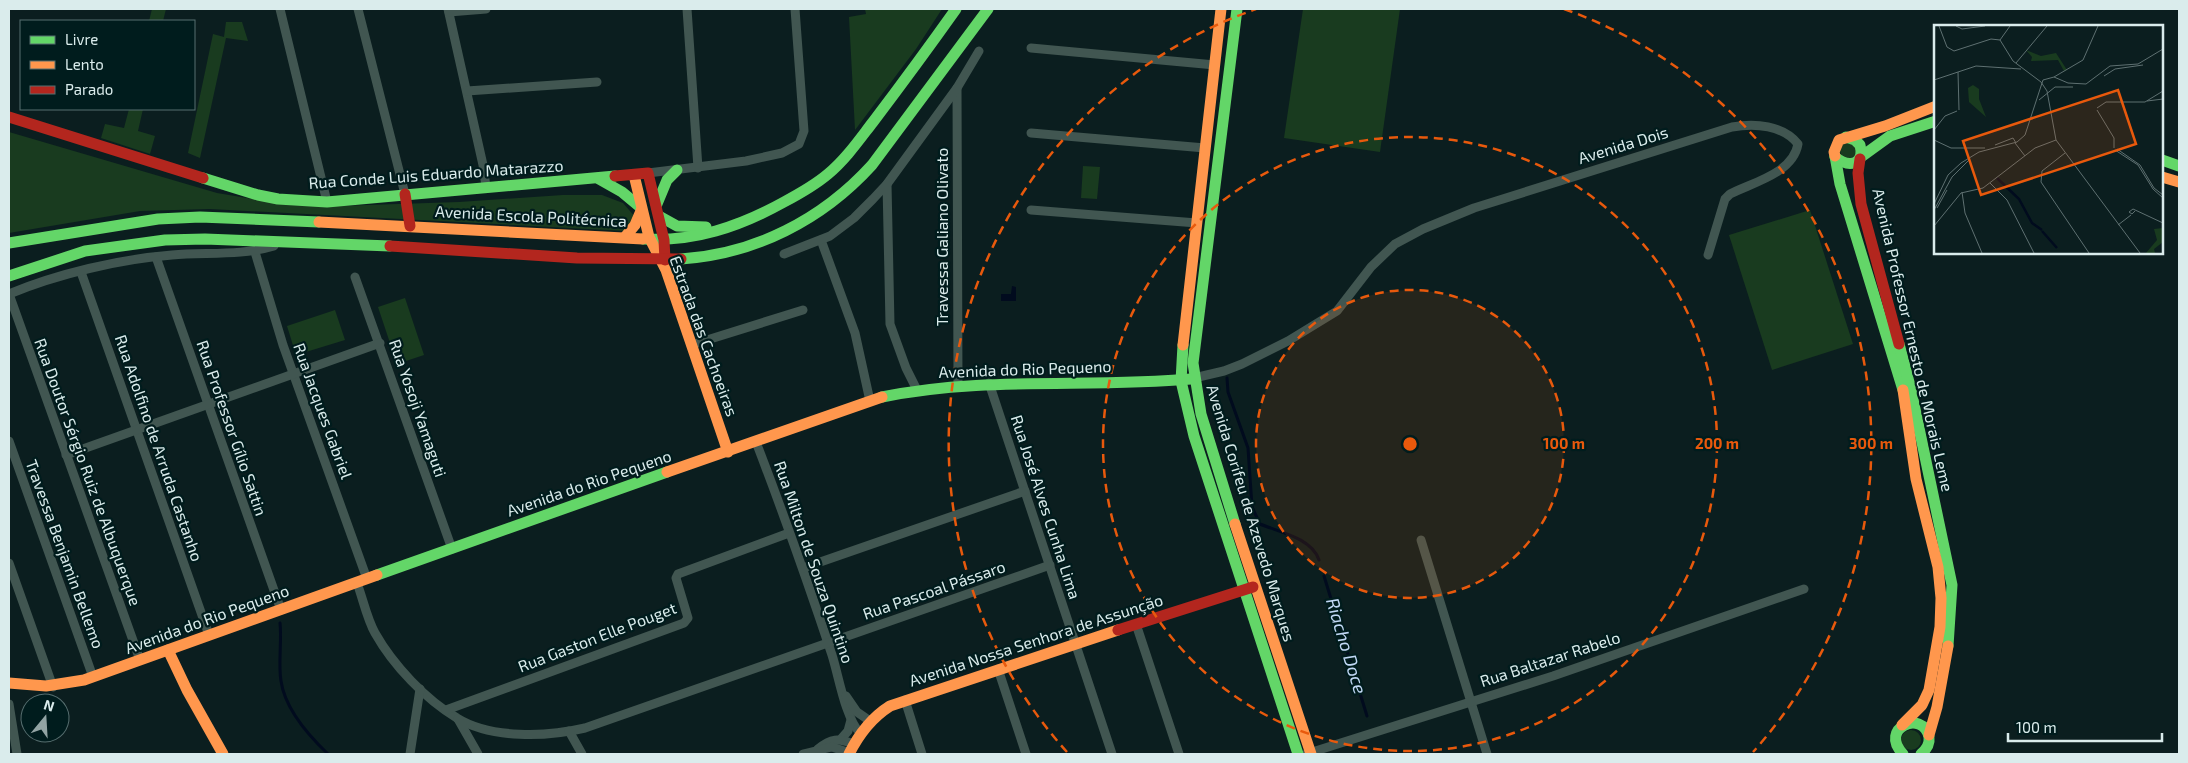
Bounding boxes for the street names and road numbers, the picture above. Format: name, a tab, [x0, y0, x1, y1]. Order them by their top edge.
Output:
street label: Avenida Dois	[1576, 122, 1670, 167]
street label: Travessa Galiano Olivato	[932, 148, 951, 326]
street label: Rua Conde Luis Eduardo Matarazzo	[308, 155, 564, 192]
street label: Avenida Professor Ernesto de Morais Leme	[1869, 186, 1958, 493]
street label: Avenida Escola Politécnica	[435, 201, 627, 230]
street label: Estrada das Cachoeiras	[667, 253, 742, 419]
street label: Rua Adolfino de Arruda Castanho	[112, 332, 207, 564]
street label: Rua Doutor Sérgio Ruiz de Albuquerque	[31, 336, 146, 608]
street label: Rua Yosoji Yamaguti	[385, 337, 451, 479]
street label: Rua Professor Gílio Sattin	[193, 338, 271, 518]
street label: Rua Jacques Gabriel	[290, 340, 357, 482]
street label: Avenida do Rio Pequeno	[938, 356, 1112, 381]
street label: Avenida Corifeu de Azevedo Marques	[1203, 382, 1300, 644]
street label: Rua José Alves Cunha Lima	[1008, 412, 1085, 601]
street label: Avenida do Rio Pequeno	[504, 445, 674, 520]
street label: Travessa Benjamin Bellemo	[21, 457, 109, 651]
street label: Rua Milton de Souza Quintino	[770, 458, 858, 666]
street label: Rua Pascoal Pássaro	[860, 556, 1008, 623]
street label: Avenida do Rio Pequeno	[122, 580, 291, 657]
street label: Avenida Nossa Senhora de Assunção	[907, 589, 1165, 691]
street label: Rua Gaston Elle Pouget	[515, 598, 679, 676]
street label: Rua Baltazar Rabelo	[1477, 627, 1622, 690]

